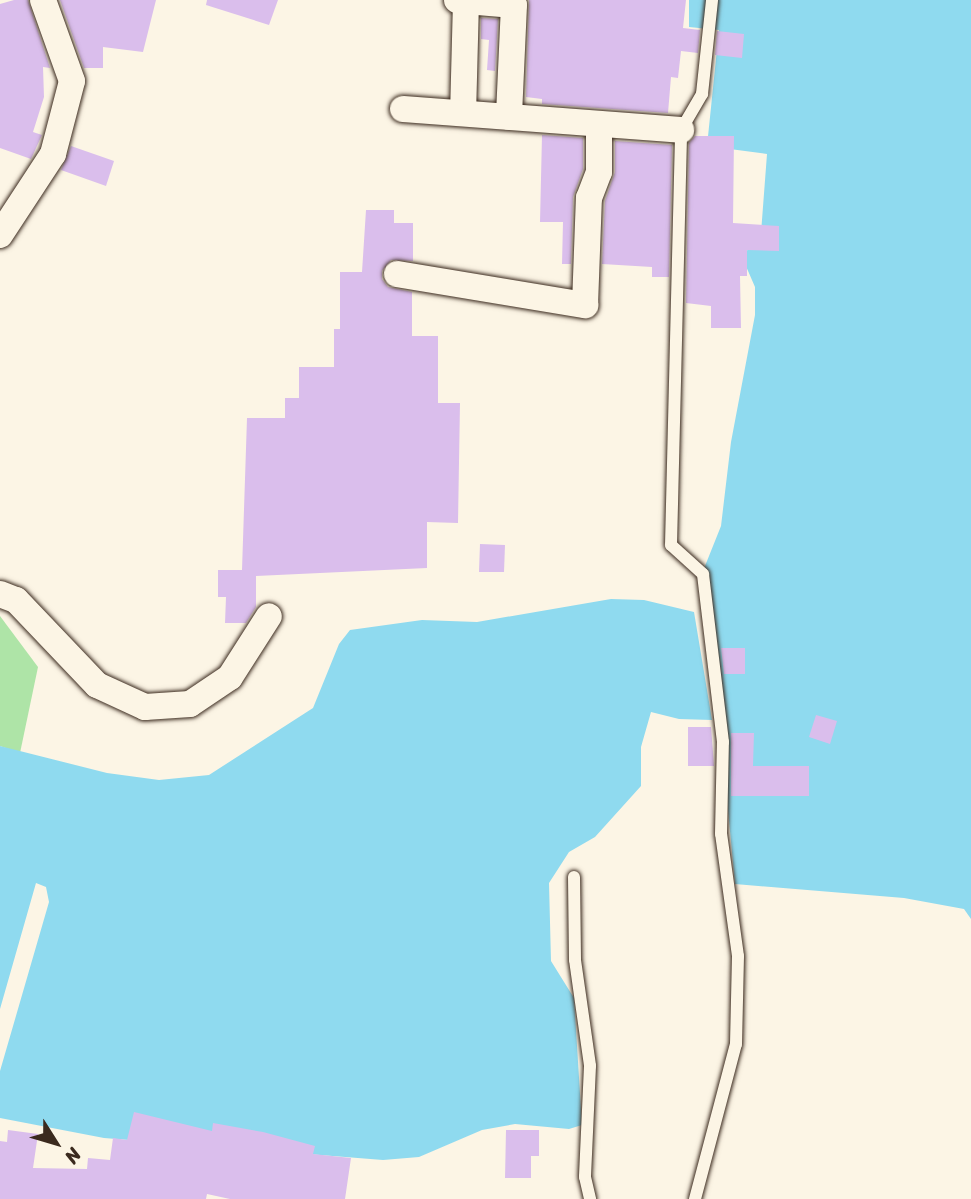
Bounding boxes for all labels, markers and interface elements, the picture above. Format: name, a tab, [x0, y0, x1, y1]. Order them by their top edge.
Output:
north arrow	[21, 1108, 91, 1178]
text: N	[56, 1141, 90, 1171]

